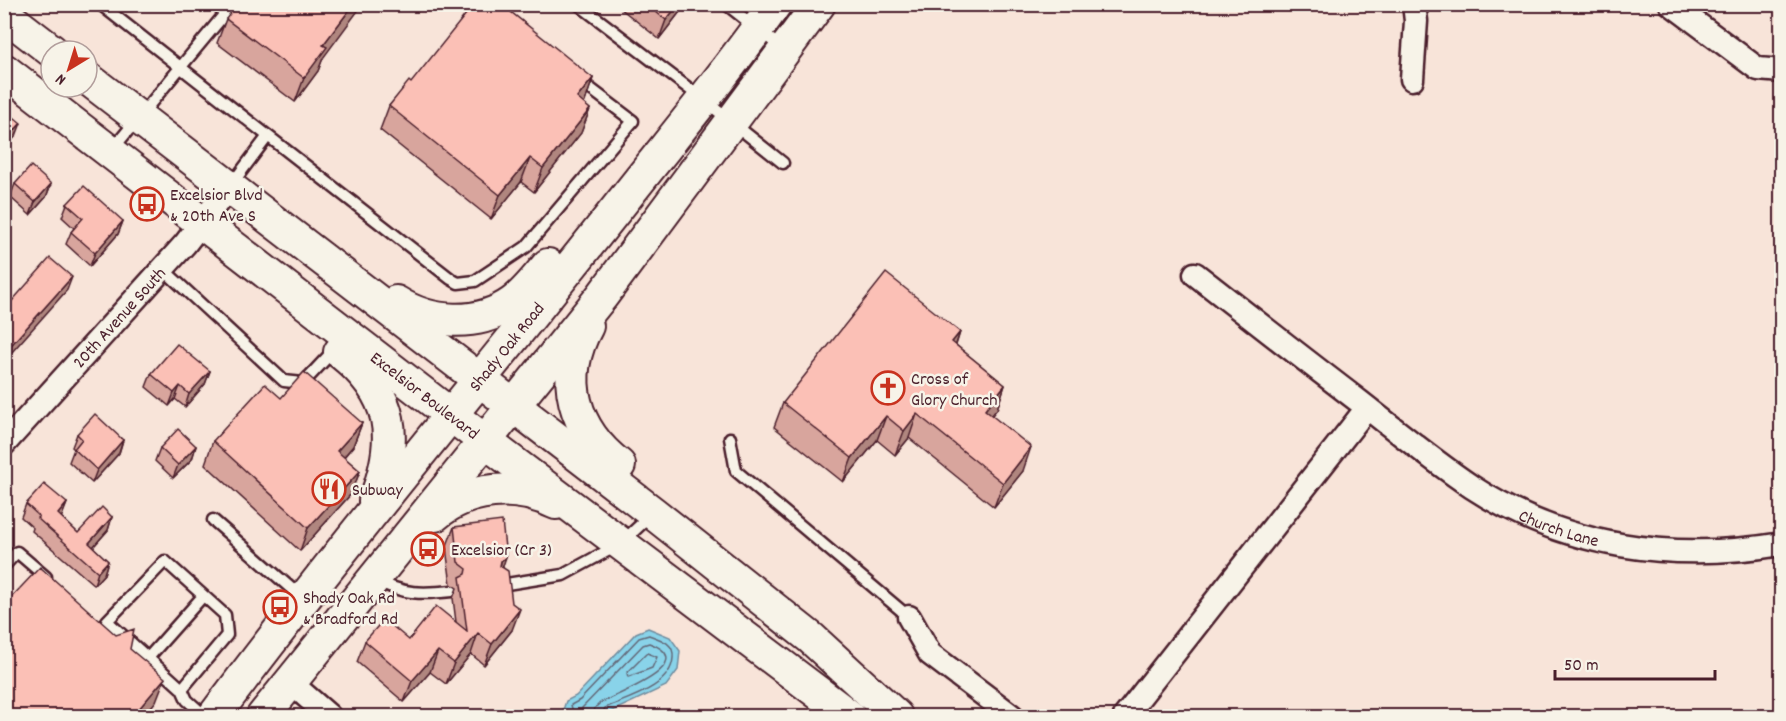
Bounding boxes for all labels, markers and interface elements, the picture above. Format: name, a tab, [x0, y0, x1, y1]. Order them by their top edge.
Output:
north arrow	[39, 39, 99, 99]
text: N	[51, 67, 71, 90]
place label: Excelsior Blvd & 20th Ave S	[170, 184, 263, 230]
bus stop icon: Excelsior Blvd & 20th Ave S	[129, 186, 165, 222]
street label: 20th Avenue South	[68, 263, 173, 375]
street label: Shady Oak Road	[464, 298, 552, 398]
street label: Excelsior Boulevard	[364, 347, 483, 447]
place label: Cross of Glory Church	[911, 368, 998, 414]
church icon: Cross of Glory Church	[870, 370, 906, 406]
restaurant icon: Subway	[311, 471, 347, 507]
place label: Subway	[352, 479, 404, 504]
street label: Church Lane	[1514, 505, 1601, 555]
bus stop icon: Excelsior (Cr 3)	[410, 531, 446, 567]
place label: Excelsior (Cr 3)	[451, 539, 552, 564]
place label: Shady Oak Rd & Bradford Rd	[303, 587, 398, 633]
bus stop icon: Shady Oak Rd & Bradford Rd	[262, 589, 298, 625]
scale bar	[1555, 643, 1716, 681]
text: 50 m	[1564, 654, 1599, 679]

